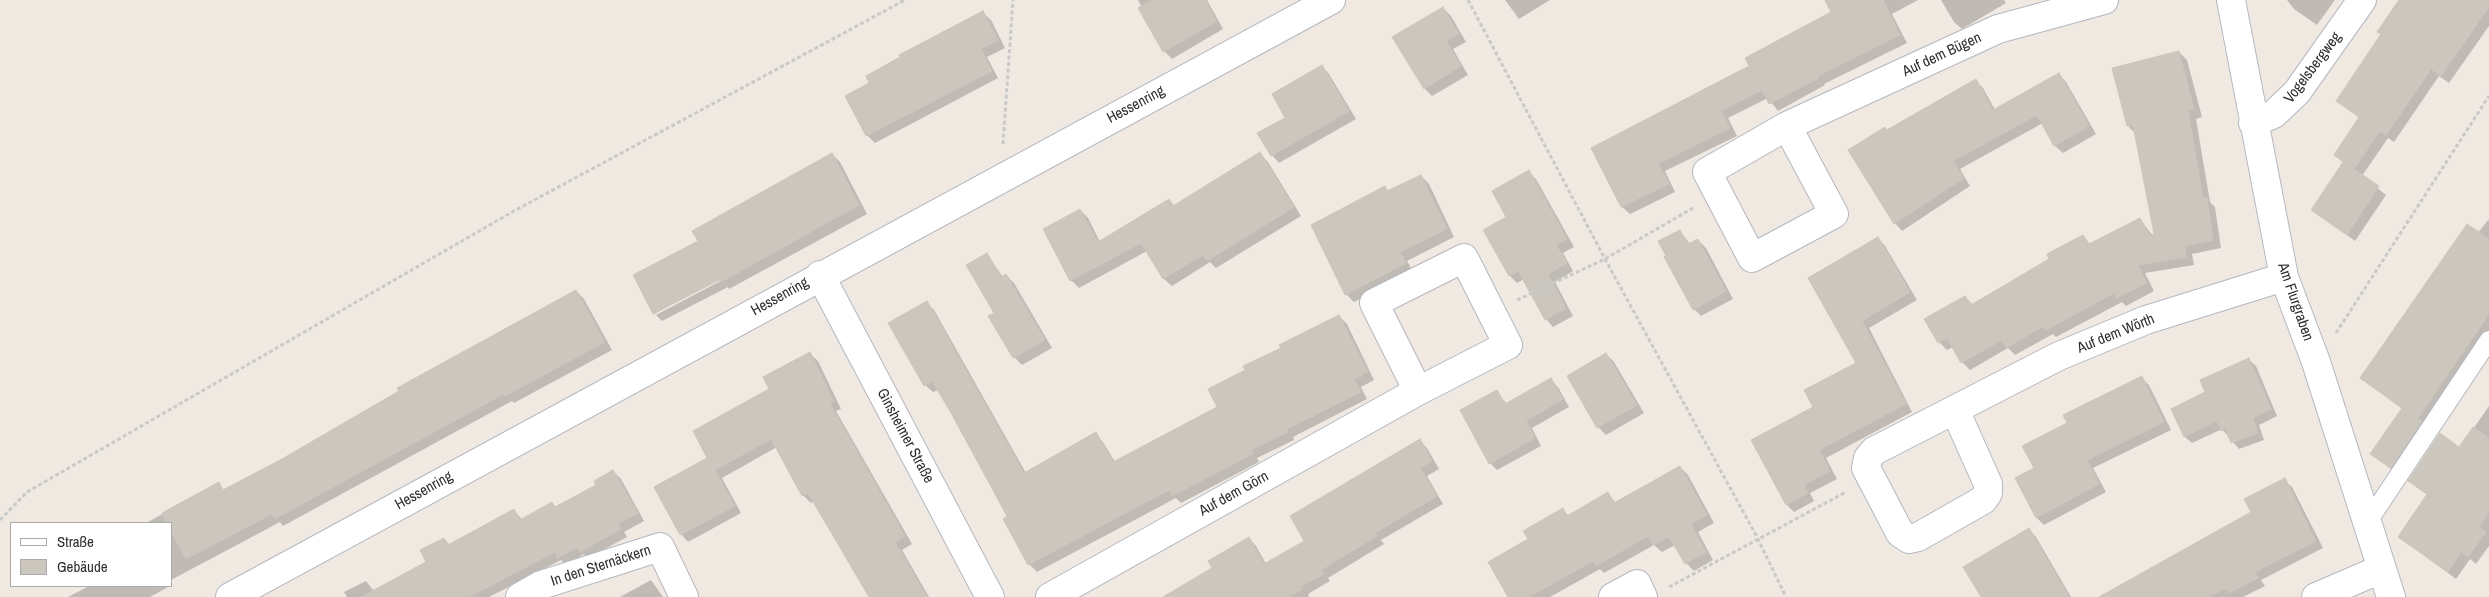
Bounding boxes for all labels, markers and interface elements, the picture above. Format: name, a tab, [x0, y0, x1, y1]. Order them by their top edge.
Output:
street label: Auf dem Bügen	[1900, 29, 1984, 81]
street label: Vogelsbergweg	[2281, 29, 2345, 107]
street label: Hessenring	[1104, 82, 1168, 128]
street label: Am Flurgraben	[2273, 261, 2317, 343]
street label: Hessenring	[748, 274, 812, 320]
street label: Auf dem Wörth	[2075, 310, 2157, 358]
street label: Ginsheimer Straße	[873, 386, 937, 486]
street label: Hessenring	[392, 468, 456, 514]
street label: Auf dem Görn	[1196, 468, 1272, 520]
legend	[10, 522, 172, 587]
text: Straße	[57, 531, 94, 552]
street label: In den Sternäckern	[549, 541, 653, 591]
text: Gebäude	[57, 556, 108, 577]

